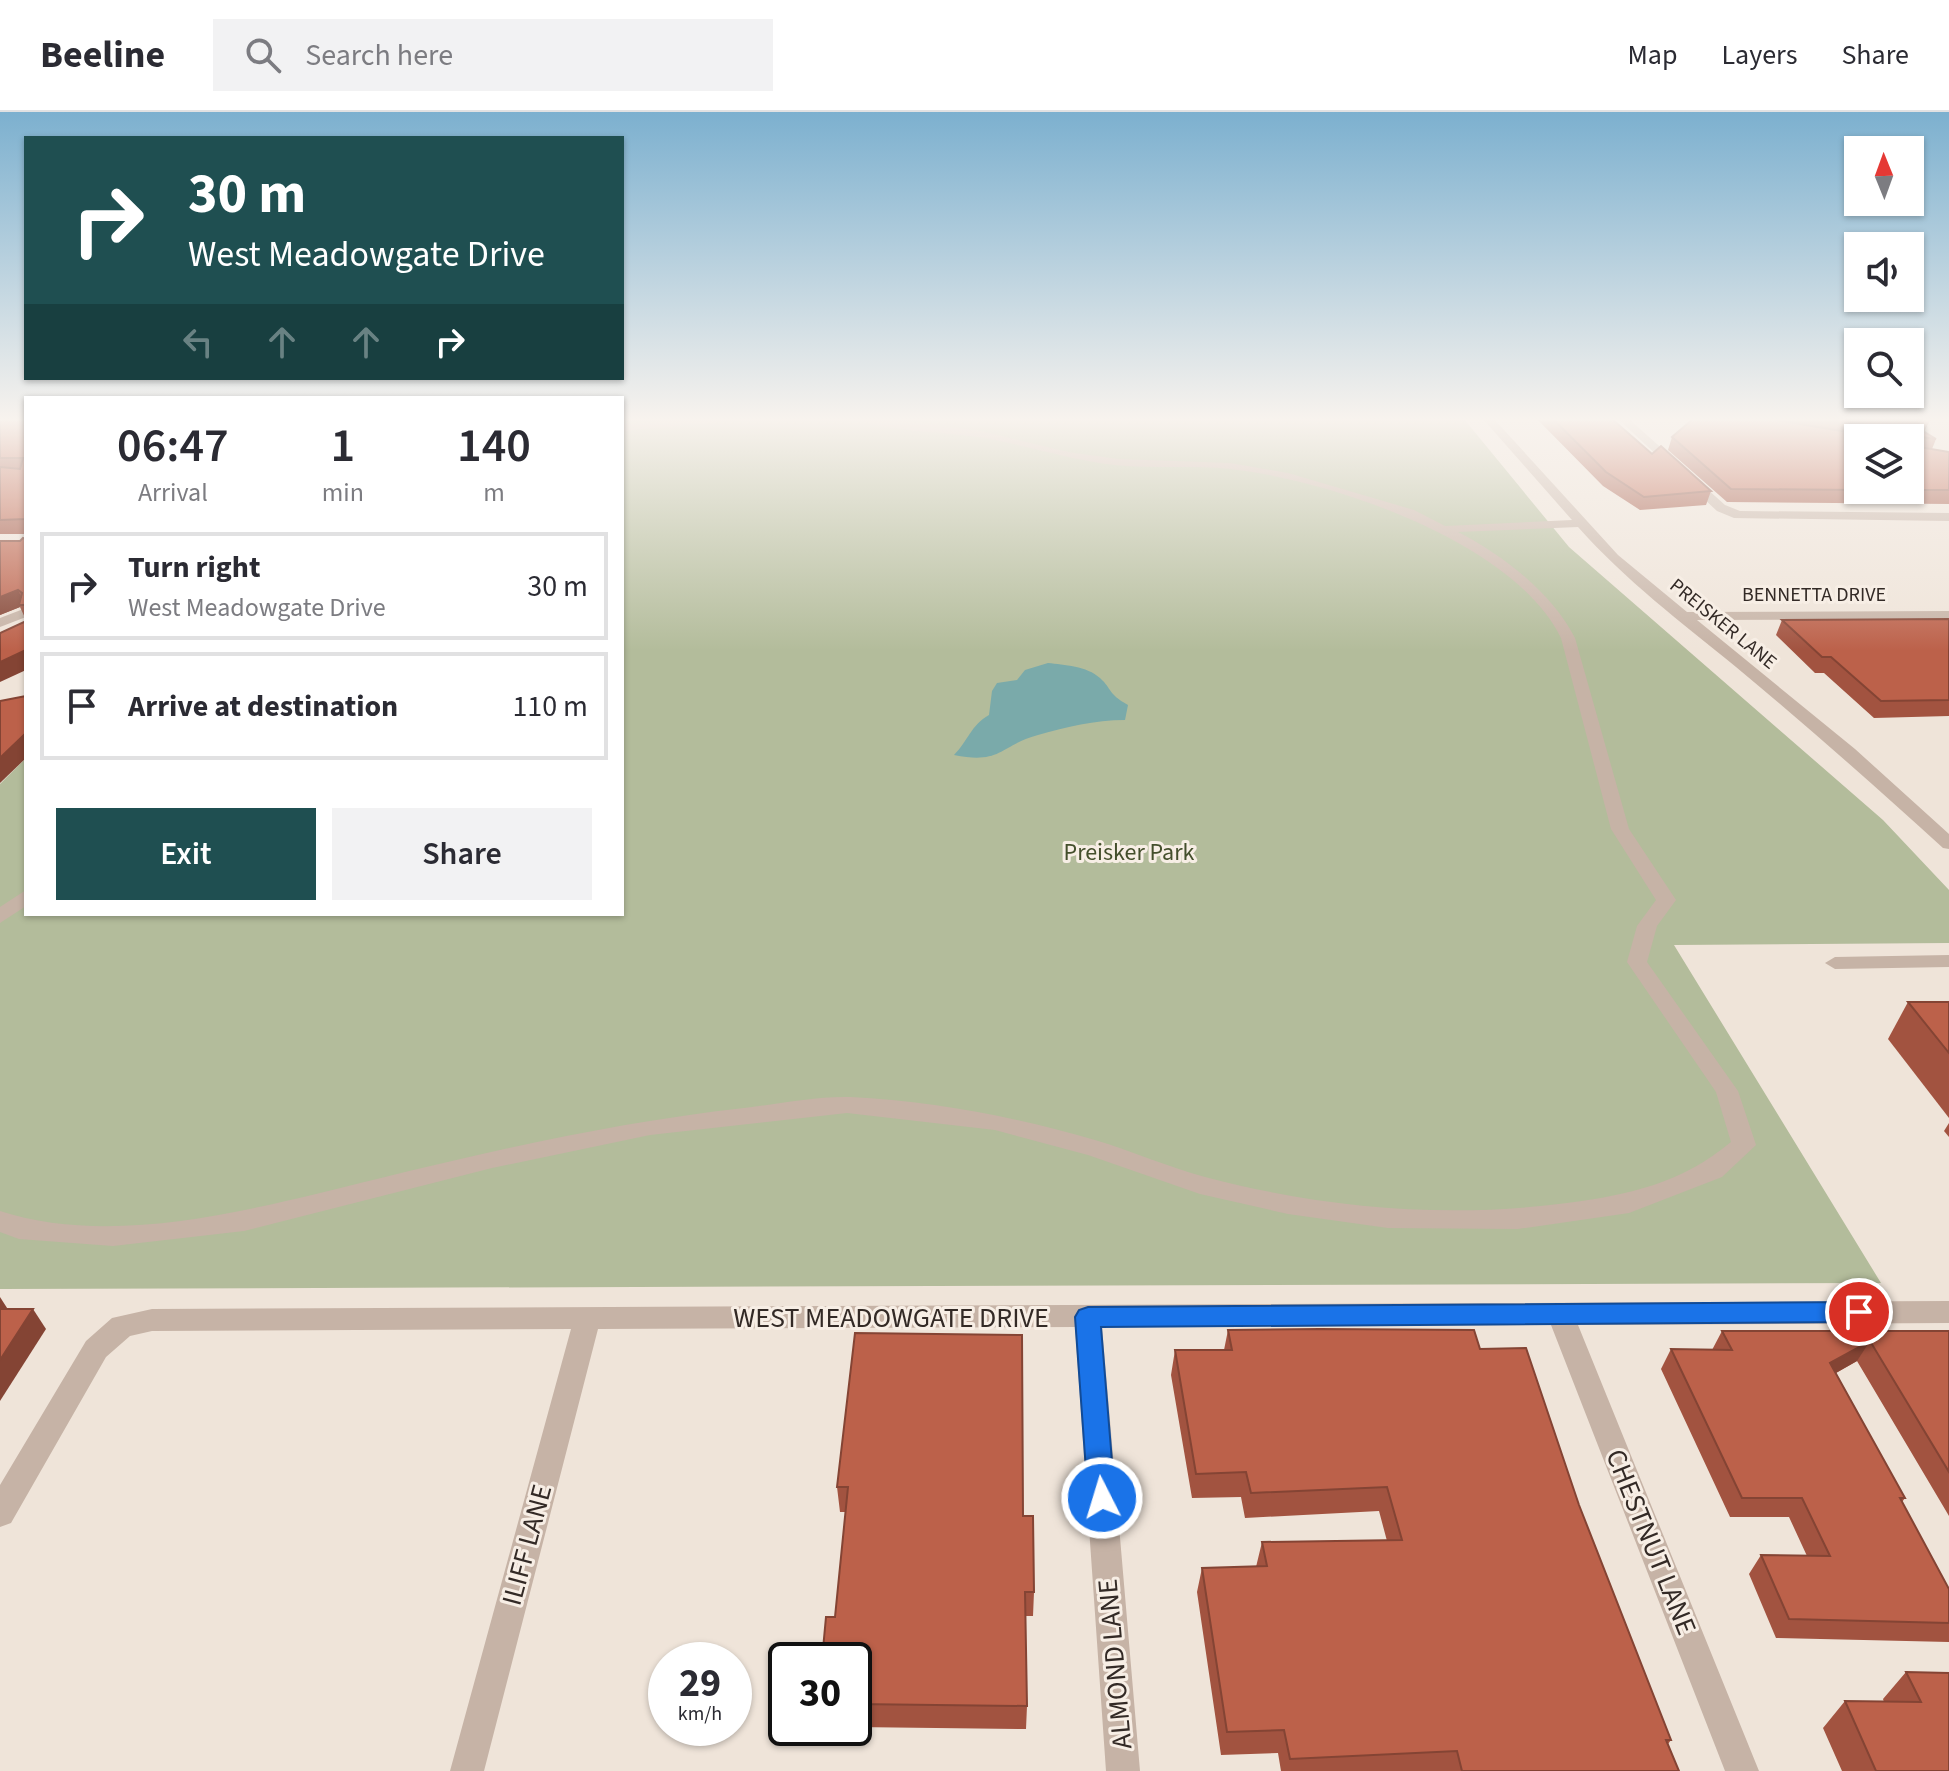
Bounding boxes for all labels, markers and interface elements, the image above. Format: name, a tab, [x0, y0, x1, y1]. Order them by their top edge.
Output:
search box	[213, 19, 773, 91]
text: Beeline	[40, 28, 165, 82]
icon: search	[241, 33, 285, 77]
text: Search here	[305, 34, 453, 77]
text: Map	[1627, 35, 1677, 75]
text: Layers	[1721, 35, 1797, 75]
text: Share	[1841, 35, 1909, 75]
north arrow	[1844, 136, 1924, 216]
map controls	[1844, 136, 1924, 504]
text: 30 m	[188, 155, 306, 234]
icon: right	[56, 168, 160, 272]
text: West Meadowgate Drive	[188, 229, 545, 280]
button: sound	[1844, 232, 1924, 312]
icon: left	[176, 320, 220, 364]
icon: ahead	[260, 320, 304, 364]
icon: ahead	[344, 320, 388, 364]
icon: right	[428, 320, 472, 364]
button: search	[1844, 328, 1924, 408]
text: 06:47	[117, 412, 229, 480]
text: 1	[331, 412, 355, 480]
text: 140	[457, 412, 531, 480]
button: layers	[1844, 424, 1924, 504]
text: Arrival	[138, 474, 208, 511]
text: min	[322, 474, 364, 511]
text: m	[483, 474, 505, 511]
text: Turn right	[128, 546, 260, 589]
icon: right	[60, 564, 104, 608]
text: 30 m	[527, 565, 588, 608]
street label: PREISKER LANE	[1663, 572, 1783, 676]
street label: BENNETTA DRIVE	[1742, 581, 1886, 609]
text: West Meadowgate Drive	[128, 589, 386, 626]
icon: arrive	[60, 684, 104, 728]
text: Arrive at destination	[128, 685, 398, 728]
text: 110 m	[512, 685, 588, 728]
button: Exit	[56, 808, 316, 900]
button: Share	[332, 808, 592, 900]
park label: Preisker Park	[1064, 835, 1195, 870]
pin	[1825, 1278, 1893, 1346]
icon: arrive	[1837, 1290, 1881, 1334]
street label: WEST MEADOWGATE DRIVE	[733, 1298, 1049, 1338]
street label: CHESTNUT LANE	[1596, 1443, 1706, 1641]
position arrow	[1060, 1456, 1144, 1540]
street label: ILIFF LANE	[492, 1480, 562, 1610]
street label: ALMOND LANE	[1088, 1577, 1142, 1751]
speed limit sign: 30	[768, 1642, 872, 1746]
text: 29	[679, 1655, 721, 1712]
text: km/h	[678, 1700, 722, 1728]

